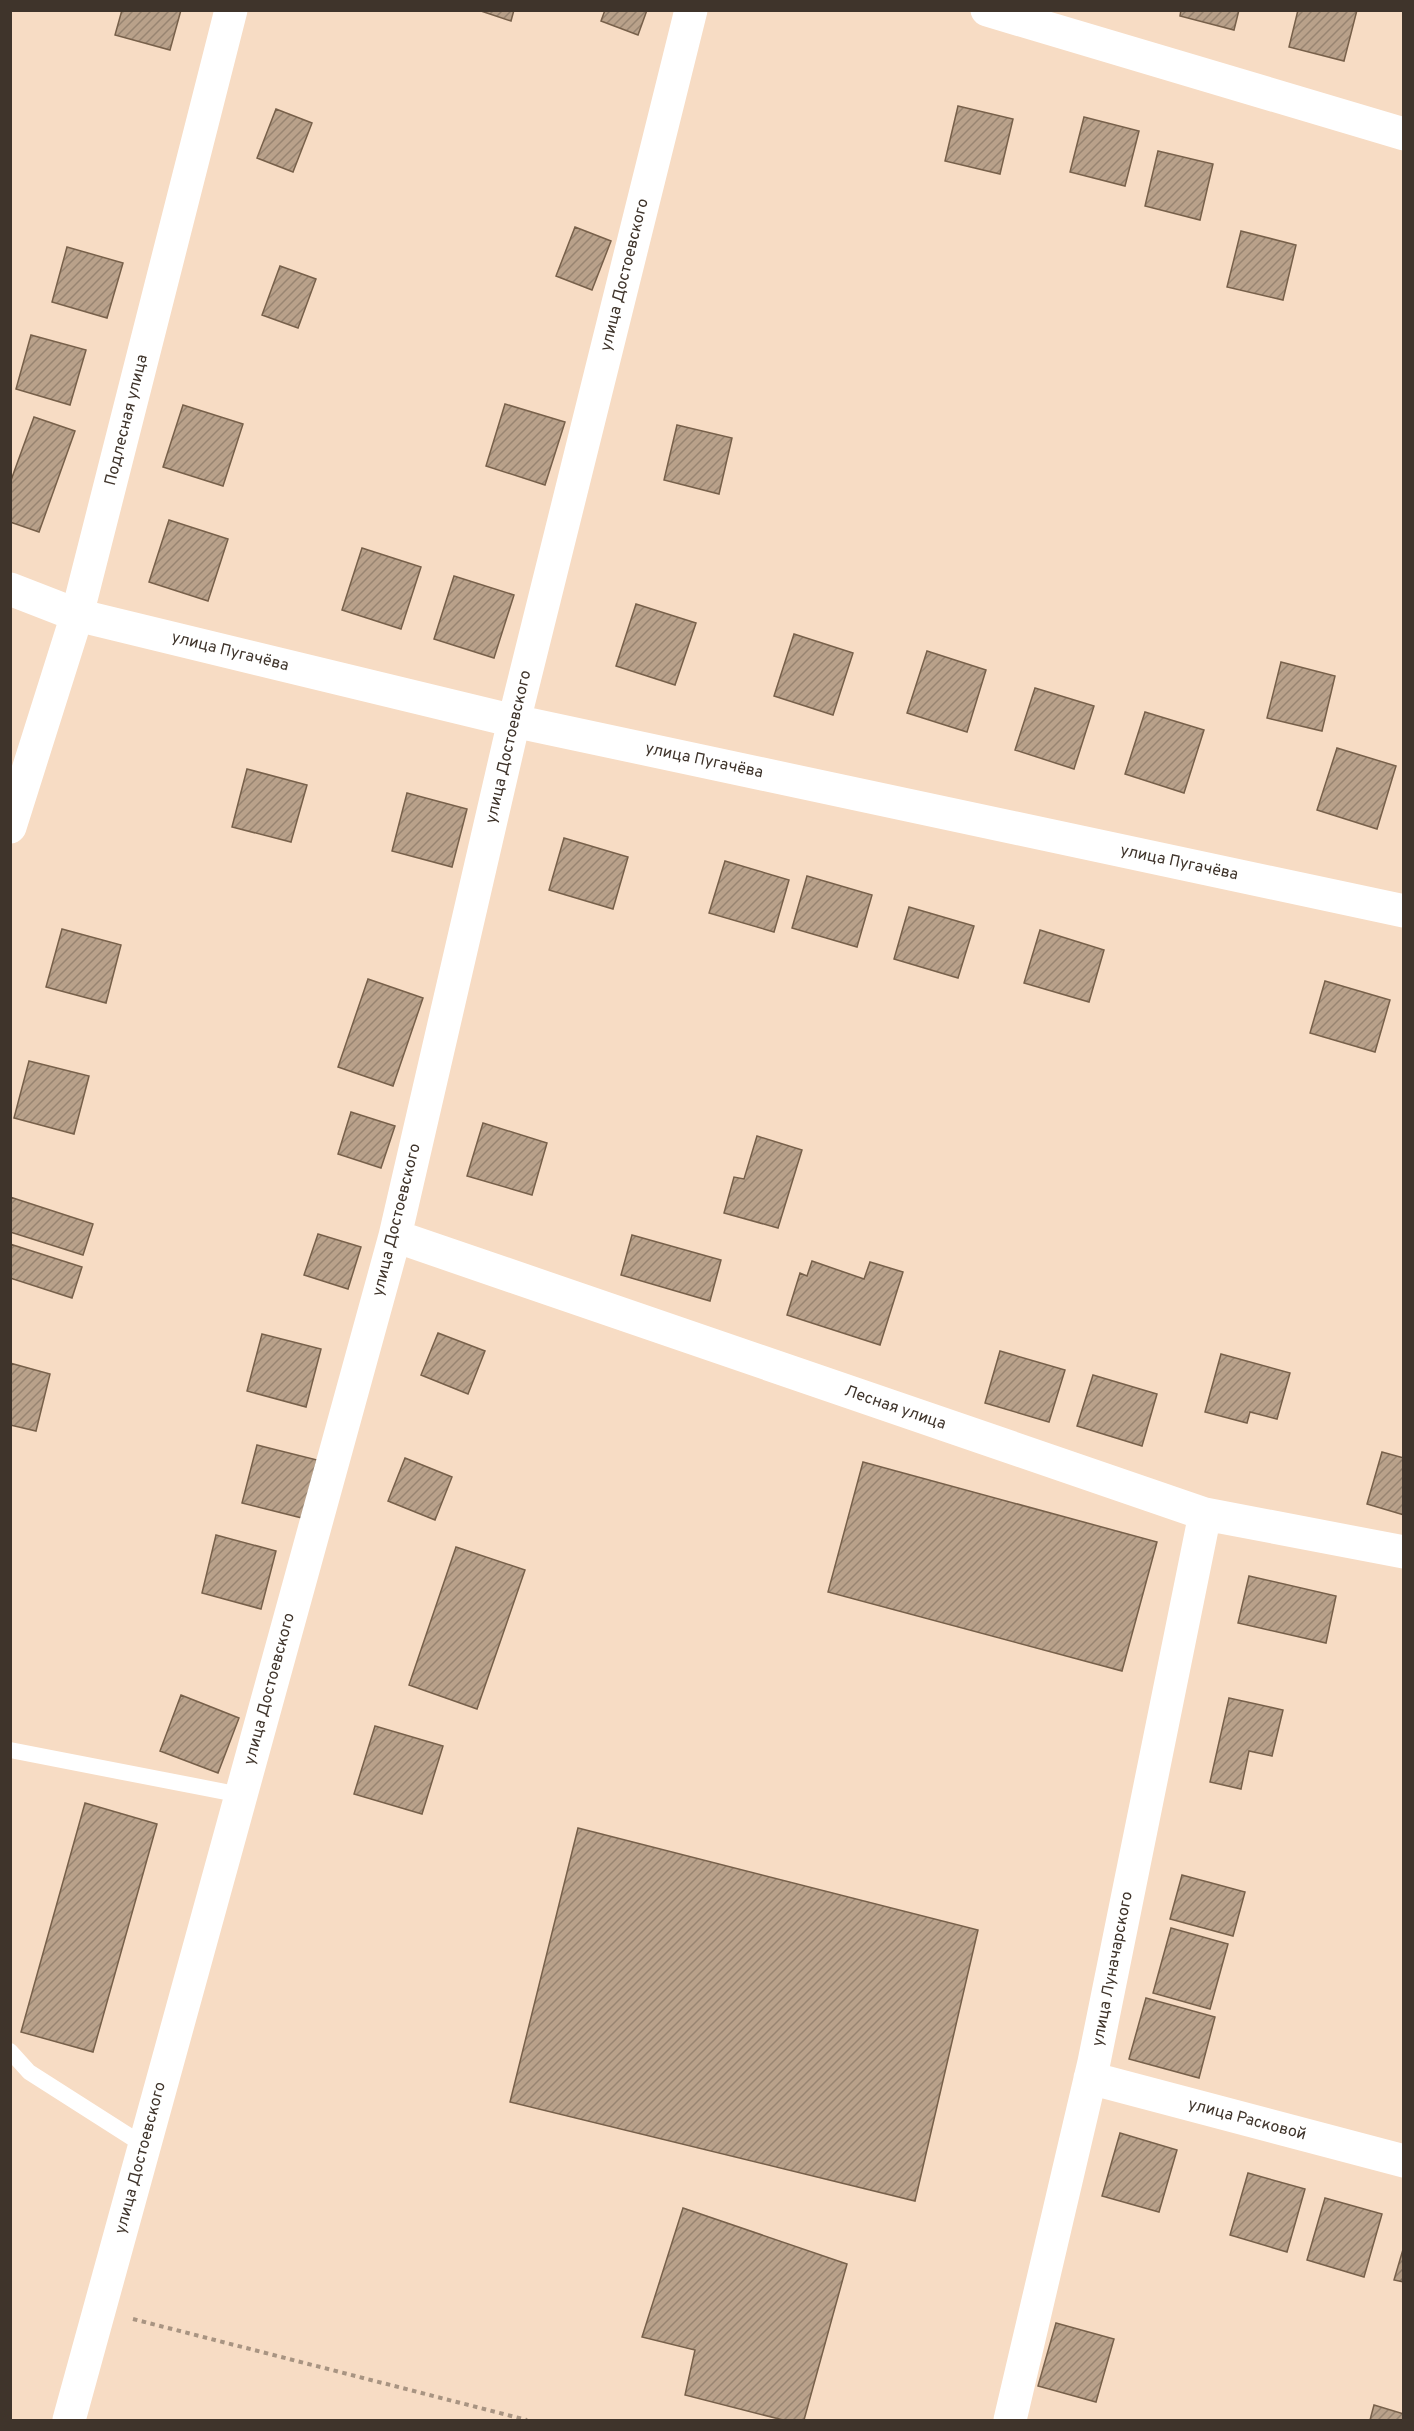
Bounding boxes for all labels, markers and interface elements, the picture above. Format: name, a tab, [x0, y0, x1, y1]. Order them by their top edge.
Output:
street label: улица Достоевского	[596, 197, 654, 353]
street label: Подлесная улица	[101, 352, 153, 488]
street label: улица Пугачёва	[169, 628, 291, 676]
street label: улица Достоевского	[482, 668, 536, 826]
street label: улица Пугачёва	[643, 739, 765, 783]
street label: улица Пугачёва	[1118, 841, 1240, 885]
street label: улица Достоевского	[368, 1142, 426, 1298]
street label: Лесная улица	[842, 1381, 948, 1435]
street label: улица Достоевского	[240, 1611, 300, 1767]
street label: улица Луначарского	[1088, 1890, 1138, 2048]
street label: улица Достоевского	[111, 2080, 171, 2236]
street label: улица Расковой	[1186, 2095, 1308, 2145]

